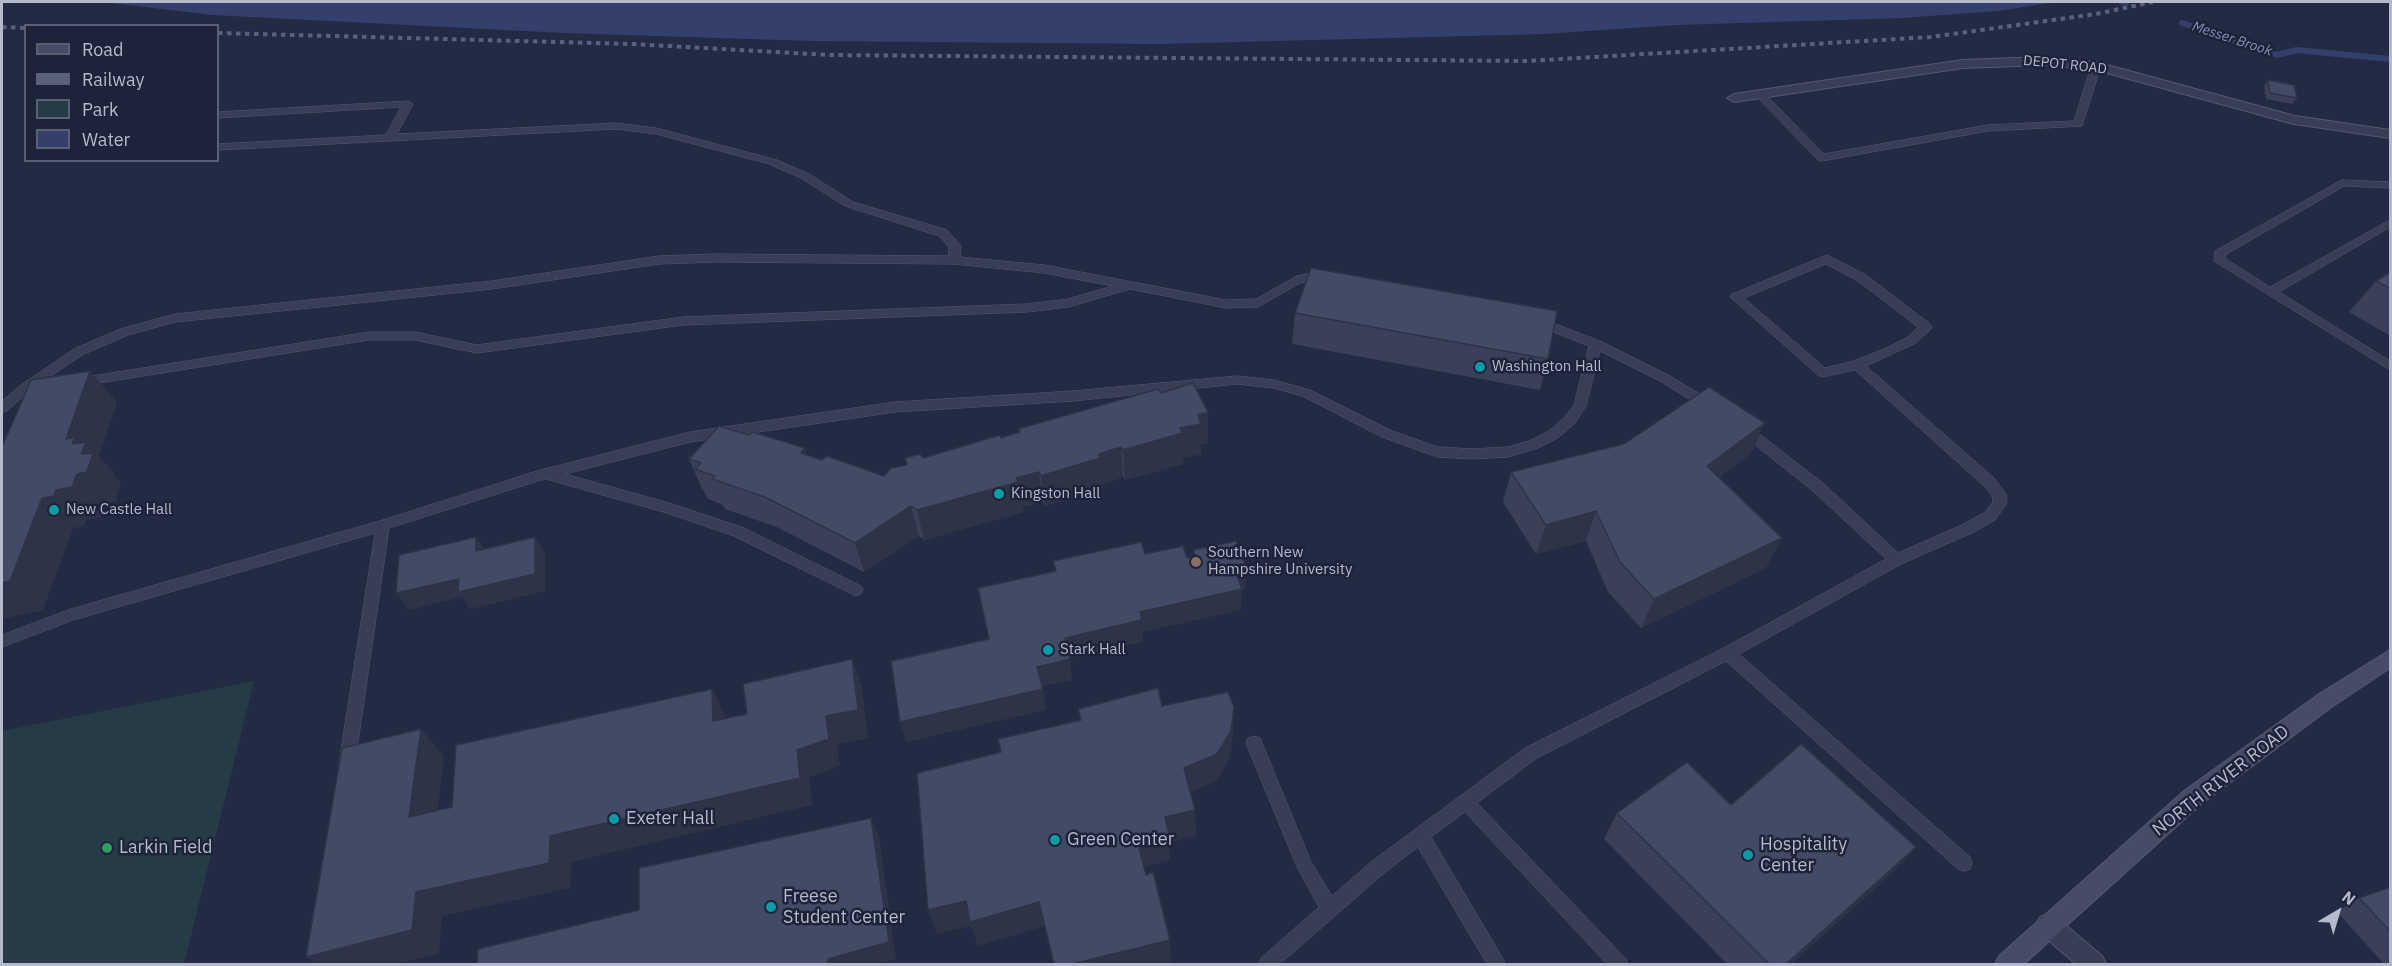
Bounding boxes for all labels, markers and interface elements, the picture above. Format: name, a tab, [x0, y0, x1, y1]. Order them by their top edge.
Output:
water label: Messer Brook	[2190, 18, 2274, 60]
legend	[24, 24, 219, 162]
text: Road	[82, 38, 123, 61]
street label: DEPOT ROAD	[2022, 52, 2108, 78]
text: Railway	[82, 68, 144, 91]
text: Park	[82, 98, 118, 121]
text: Water	[82, 128, 130, 151]
place label: Washington Hall	[1492, 358, 1602, 376]
marker: Washington Hall	[1473, 360, 1487, 374]
place label: Kingston Hall	[1011, 485, 1100, 503]
marker: Kingston Hall	[992, 487, 1006, 501]
place label: New Castle Hall	[66, 501, 172, 519]
marker: New Castle Hall	[47, 503, 61, 517]
place label: Southern New Hampshire University	[1208, 544, 1352, 579]
marker: Southern New Hampshire University	[1189, 555, 1203, 569]
place label: Stark Hall	[1060, 641, 1126, 659]
marker: Stark Hall	[1041, 643, 1055, 657]
street label: NORTH RIVER ROAD	[2148, 721, 2294, 841]
place label: Exeter Hall	[626, 808, 714, 830]
marker: Exeter Hall	[607, 812, 621, 826]
place label: Green Center	[1067, 829, 1174, 851]
marker: Green Center	[1048, 833, 1062, 847]
place label: Hospitality Center	[1760, 834, 1847, 876]
place label: Larkin Field	[119, 837, 212, 859]
marker: Larkin Field	[100, 841, 114, 855]
marker: Hospitality Center	[1741, 848, 1755, 862]
north arrow	[2308, 882, 2368, 942]
place label: Freese Student Center	[783, 886, 905, 928]
text: N	[2338, 886, 2360, 909]
marker: Freese Student Center	[764, 900, 778, 914]

